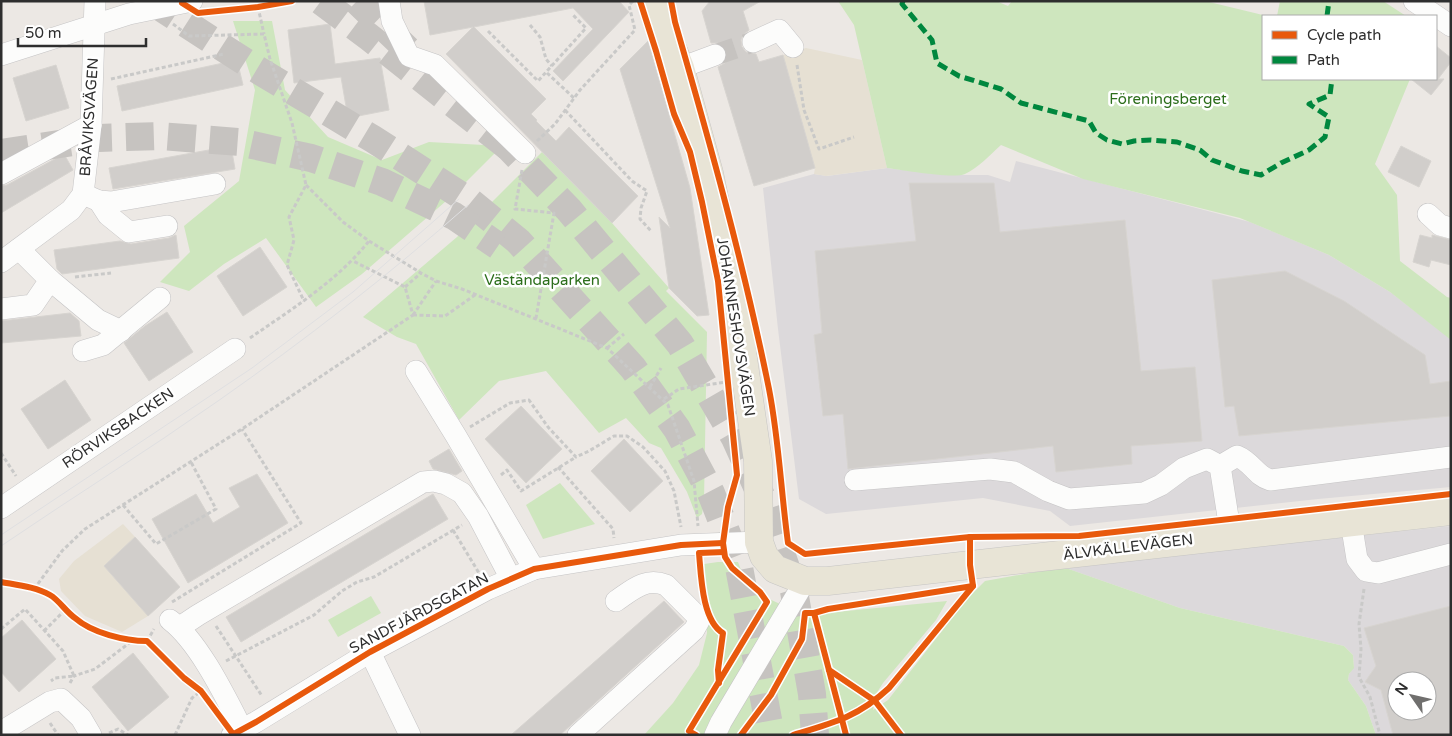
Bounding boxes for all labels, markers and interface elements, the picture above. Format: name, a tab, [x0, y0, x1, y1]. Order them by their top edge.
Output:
scale bar	[18, 15, 145, 47]
legend	[1262, 15, 1437, 80]
text: 50 m	[25, 24, 62, 42]
text: Cycle path	[1307, 26, 1381, 44]
text: Path	[1307, 51, 1340, 69]
street label: BRÅVIKSVÄGEN	[76, 57, 102, 177]
park label: Föreningsberget	[1109, 90, 1227, 108]
street label: JOHANNESHOVSVÄGEN	[713, 236, 759, 418]
park label: Väständaparken	[484, 271, 600, 289]
street label: RÖRVIKSBACKEN	[59, 384, 177, 472]
street label: ÄLVKÄLLEVÄGEN	[1062, 530, 1194, 564]
street label: SANDFJÄRDSGATAN	[346, 569, 492, 657]
north arrow	[1387, 671, 1437, 721]
text: N	[1391, 680, 1412, 698]

